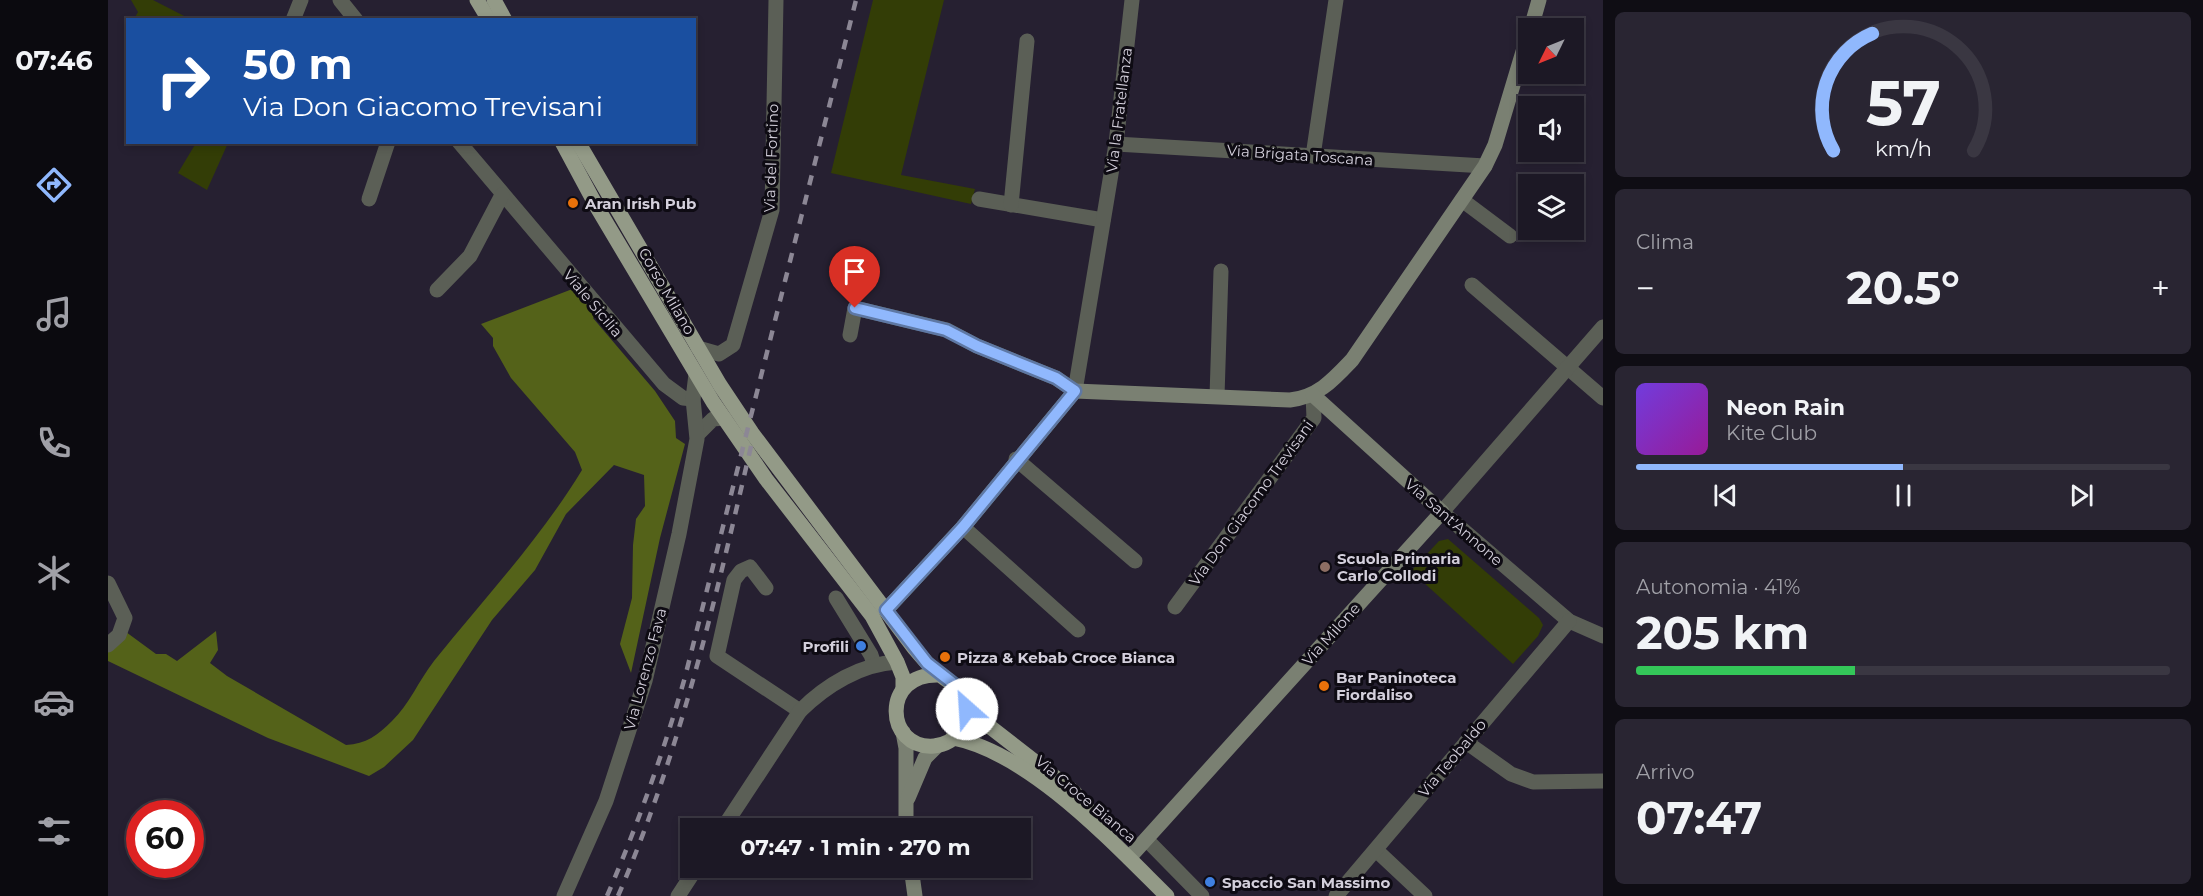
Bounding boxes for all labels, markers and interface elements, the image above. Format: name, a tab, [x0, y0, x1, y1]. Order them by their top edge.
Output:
north arrow	[1518, 18, 1584, 84]
map controls	[1518, 18, 1584, 240]
text: 50 m	[243, 38, 352, 90]
icon: right	[144, 42, 222, 120]
text: 07:46	[15, 44, 93, 77]
street label: Via la Fratellanza	[1102, 46, 1136, 174]
text: 57	[1865, 66, 1941, 142]
text: Via Don Giacomo Trevisani	[243, 90, 603, 123]
button: sound	[1518, 96, 1584, 162]
street label: Via del Fortino	[760, 103, 782, 213]
text: km/h	[1874, 136, 1932, 162]
street label: Via Brigata Toscana	[1226, 140, 1374, 170]
icon: directions	[33, 164, 75, 206]
button: layers	[1518, 174, 1584, 240]
place label: Aran Irish Pub	[584, 194, 696, 213]
marker: Aran Irish Pub	[566, 196, 580, 210]
text: Clima	[1636, 230, 1694, 254]
street label: Corso Milano	[634, 244, 700, 338]
pin	[829, 246, 880, 308]
icon: arrive	[838, 255, 871, 288]
text: 20.5°	[1846, 260, 1960, 315]
street label: Viale Sicilia	[559, 265, 627, 341]
text: −	[1636, 268, 1655, 308]
text: +	[2151, 268, 2170, 308]
icon: music	[33, 293, 75, 335]
text: Neon Rain	[1726, 394, 1845, 421]
street label: Via Don Giacomo Trevisani	[1185, 417, 1317, 589]
text: Kite Club	[1726, 421, 1817, 445]
icon: phone	[33, 422, 75, 464]
street label: Via Sant'Annone	[1401, 474, 1507, 570]
icon: previous	[1709, 479, 1742, 512]
icon: pause	[1887, 479, 1920, 512]
icon: next	[2065, 479, 2098, 512]
place label: Scuola Primaria Carlo Collodi	[1337, 549, 1461, 585]
icon: climate	[33, 552, 75, 594]
marker: Scuola Primaria Carlo Collodi	[1318, 560, 1332, 574]
text: Autonomia · 41%	[1636, 575, 1800, 599]
street label: Via Milone	[1298, 599, 1364, 669]
text: 205 km	[1636, 605, 1809, 660]
street label: Via Lorenzo Fava	[620, 606, 670, 732]
place label: Profili	[803, 637, 849, 656]
marker: Profili	[854, 639, 868, 653]
place label: Pizza & Kebab Croce Bianca	[957, 648, 1175, 667]
marker: Pizza & Kebab Croce Bianca	[938, 650, 952, 664]
place label: Bar Paninoteca Fiordaliso	[1336, 668, 1456, 704]
position arrow	[935, 677, 999, 741]
marker: Bar Paninoteca Fiordaliso	[1317, 679, 1331, 693]
icon: car	[33, 681, 75, 723]
street label: Via Teobaldo	[1414, 715, 1490, 801]
street label: Via Croce Bianca	[1032, 751, 1140, 847]
text: Arrivo	[1636, 760, 1695, 784]
text: 07:47	[1636, 790, 1762, 845]
speed limit sign: 60	[126, 800, 204, 878]
icon: filters	[33, 810, 75, 852]
text: 07:47 · 1 min · 270 m	[740, 834, 971, 861]
place label: Spaccio San Massimo	[1222, 873, 1391, 892]
marker: Spaccio San Massimo	[1203, 875, 1217, 889]

